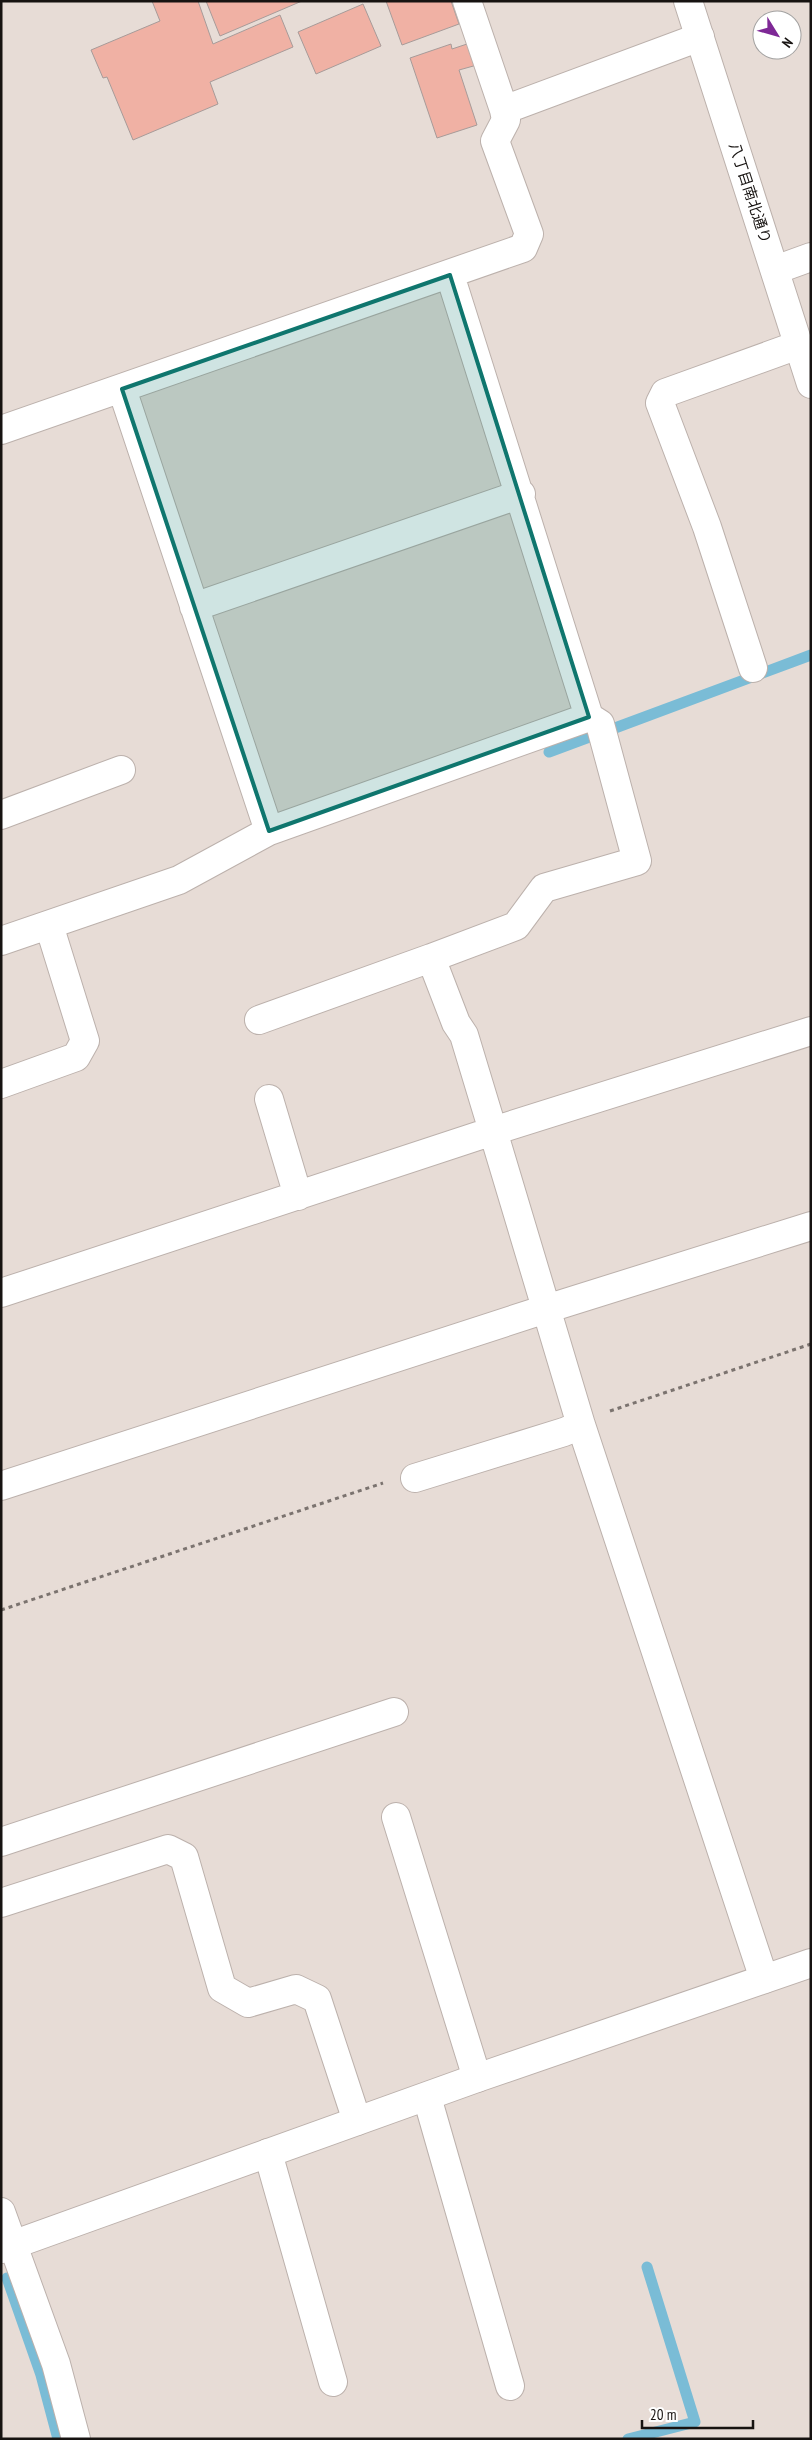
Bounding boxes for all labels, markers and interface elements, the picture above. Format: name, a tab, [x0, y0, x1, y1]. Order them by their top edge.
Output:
north arrow	[752, 10, 802, 60]
text: N	[778, 34, 797, 51]
street label: 八丁目南北通り	[725, 140, 776, 246]
scale bar	[642, 2398, 753, 2430]
text: 20 m	[650, 2405, 676, 2424]

